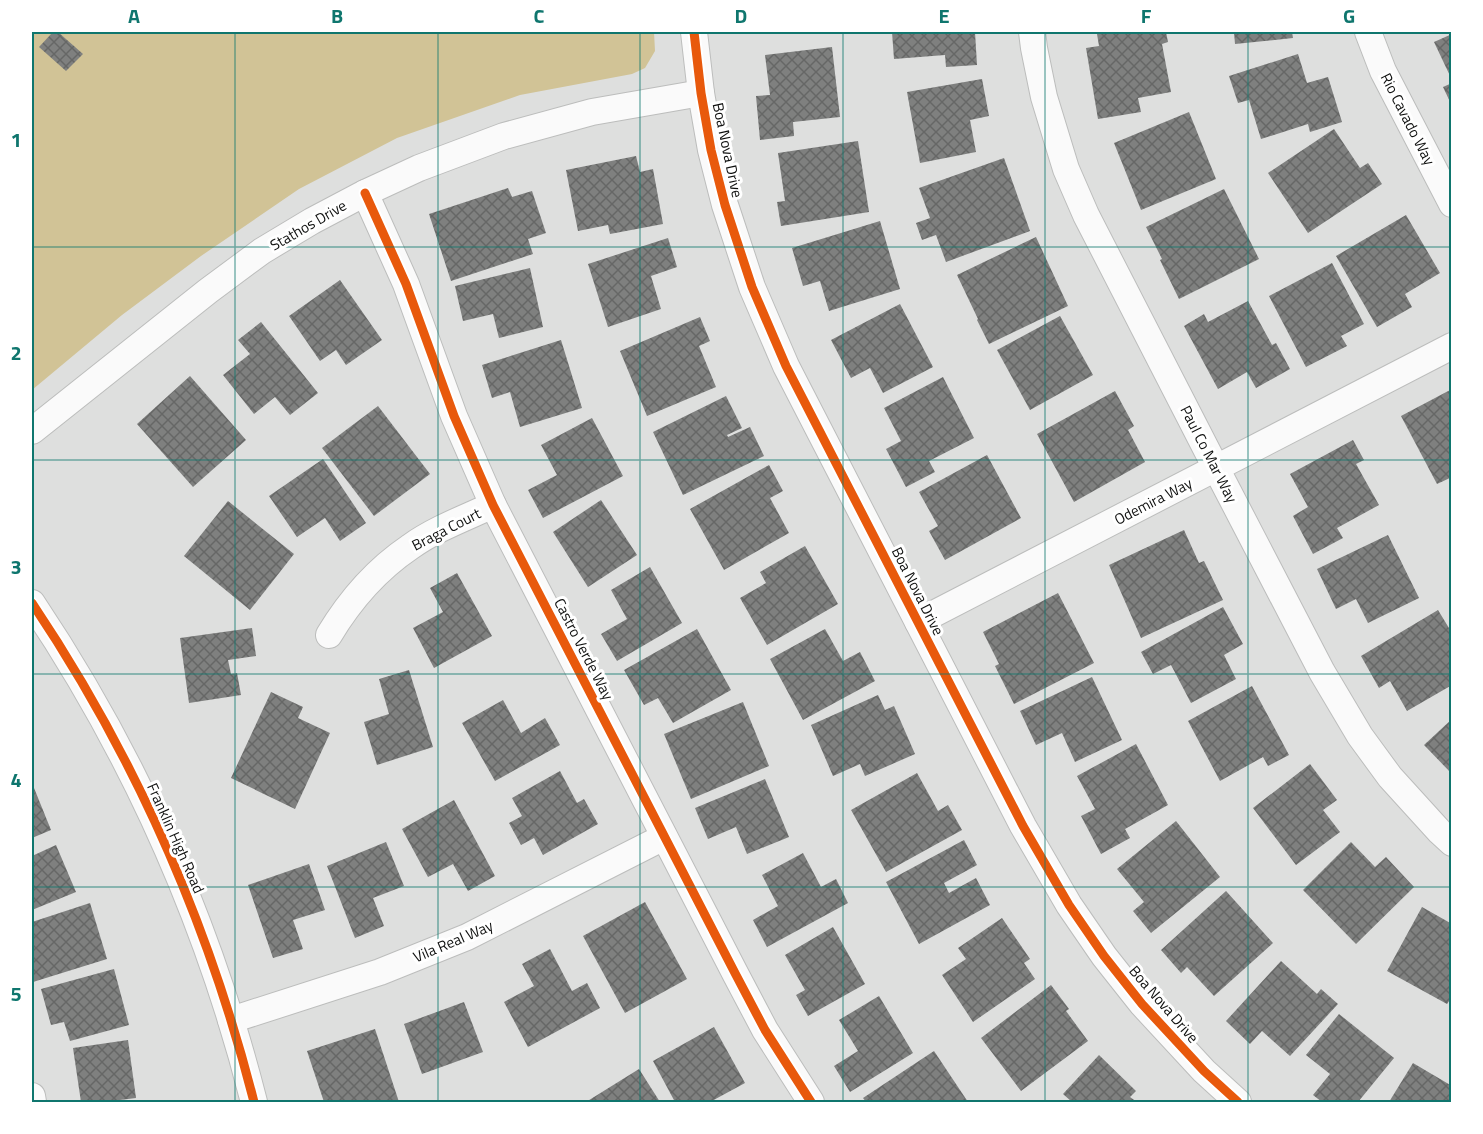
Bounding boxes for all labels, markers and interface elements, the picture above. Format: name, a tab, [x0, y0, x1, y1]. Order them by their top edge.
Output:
text: A	[128, 0, 140, 31]
text: B	[331, 0, 343, 31]
text: C	[534, 0, 545, 31]
text: D	[735, 0, 747, 31]
text: E	[938, 0, 950, 31]
text: F	[1141, 0, 1152, 31]
text: G	[1343, 0, 1355, 31]
street label: Rio Cavado Way	[1375, 69, 1441, 169]
street label: Boa Nova Drive	[707, 100, 749, 200]
text: 1	[10, 124, 22, 155]
street label: Stathos Drive	[265, 194, 351, 256]
text: 2	[10, 337, 22, 368]
street label: Paul Co Mar Way	[1175, 401, 1243, 507]
street label: Odemira Way	[1110, 471, 1196, 531]
street label: Braga Court	[407, 501, 485, 556]
street label: Boa Nova Drive	[886, 543, 950, 639]
text: 3	[10, 551, 22, 582]
street label: Castro Verde Way	[548, 594, 620, 704]
text: 4	[10, 764, 22, 795]
street label: Franklin High Road	[141, 779, 211, 897]
street label: Vila Real Way	[409, 914, 497, 968]
street label: Boa Nova Drive	[1124, 960, 1204, 1048]
text: 5	[10, 978, 22, 1009]

